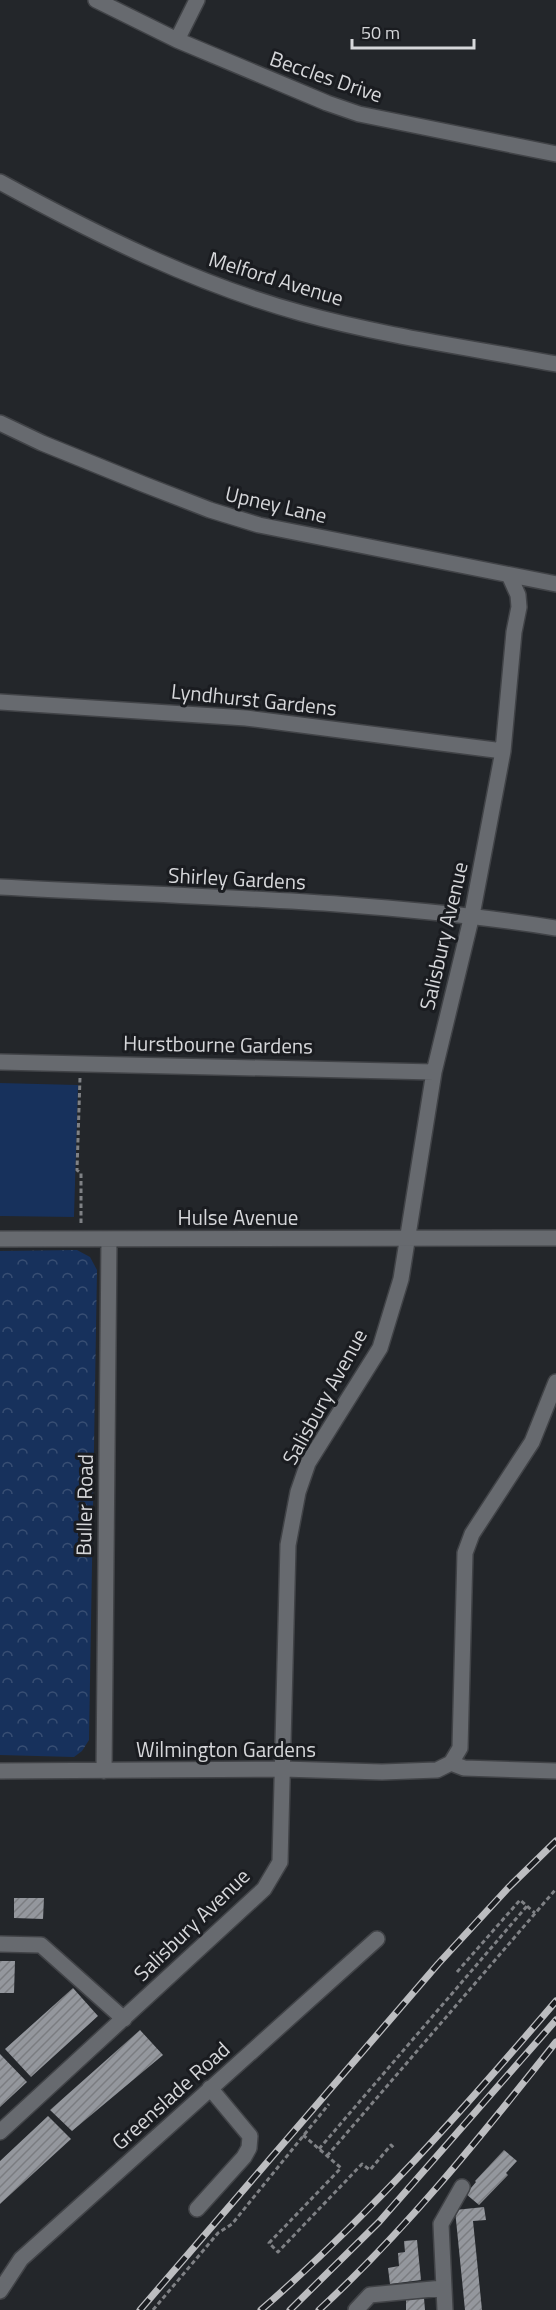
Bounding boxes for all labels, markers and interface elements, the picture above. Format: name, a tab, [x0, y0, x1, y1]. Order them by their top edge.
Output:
scale bar	[352, 12, 474, 50]
text: 50 m	[361, 19, 400, 46]
street label: Beccles Drive	[266, 42, 387, 110]
street label: Melford Avenue	[205, 242, 348, 314]
street label: Upney Lane	[222, 477, 330, 531]
street label: Lyndhurst Gardens	[170, 674, 338, 724]
street label: Shirley Gardens	[167, 858, 307, 898]
street label: Salisbury Avenue	[410, 859, 476, 1013]
street label: Hurstbourne Gardens	[123, 1026, 313, 1062]
street label: Hulse Avenue	[178, 1201, 298, 1233]
street label: Salisbury Avenue	[274, 1323, 375, 1470]
street label: Buller Road	[67, 1454, 101, 1556]
street label: Wilmington Gardens	[136, 1733, 316, 1765]
street label: Salisbury Avenue	[126, 1860, 257, 1988]
street label: Greenslade Road	[104, 2033, 237, 2157]

